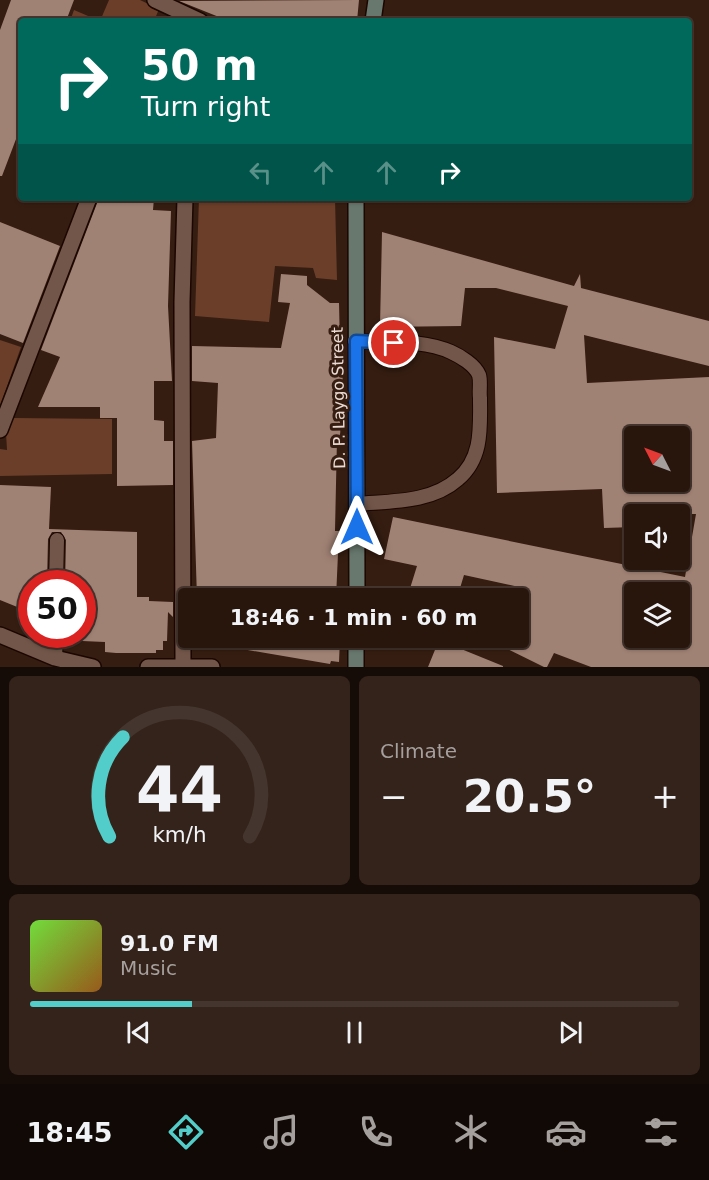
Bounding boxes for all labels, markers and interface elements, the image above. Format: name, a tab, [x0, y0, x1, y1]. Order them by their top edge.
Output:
text: 50 m	[141, 41, 258, 90]
icon: right	[42, 42, 120, 120]
text: Turn right	[141, 91, 270, 122]
icon: left	[244, 156, 277, 189]
icon: ahead	[307, 156, 340, 189]
icon: ahead	[370, 156, 403, 189]
icon: right	[433, 156, 466, 189]
pin	[368, 317, 419, 368]
icon: arrive	[377, 326, 410, 359]
street label: D. P. Laygo Street	[328, 327, 349, 469]
north arrow	[624, 426, 690, 492]
map controls	[624, 426, 690, 648]
position arrow	[325, 495, 389, 559]
button: sound	[624, 504, 690, 570]
speed limit sign: 50	[18, 570, 96, 648]
button: layers	[624, 582, 690, 648]
text: 18:46 · 1 min · 60 m	[230, 605, 477, 630]
text: Climate	[380, 739, 457, 763]
text: 44	[136, 753, 223, 826]
text: 20.5°	[463, 770, 596, 823]
text: −	[380, 777, 408, 816]
text: +	[651, 777, 679, 816]
text: km/h	[152, 823, 207, 848]
text: 91.0 FM	[120, 931, 219, 956]
text: Music	[120, 956, 177, 980]
icon: previous	[122, 1016, 155, 1049]
icon: pause	[338, 1016, 371, 1049]
icon: next	[554, 1016, 587, 1049]
icon: directions	[165, 1111, 207, 1153]
icon: music	[260, 1111, 302, 1153]
icon: phone	[355, 1111, 397, 1153]
icon: climate	[450, 1111, 492, 1153]
icon: car	[545, 1111, 587, 1153]
icon: filters	[640, 1111, 682, 1153]
text: 18:45	[27, 1117, 112, 1148]

